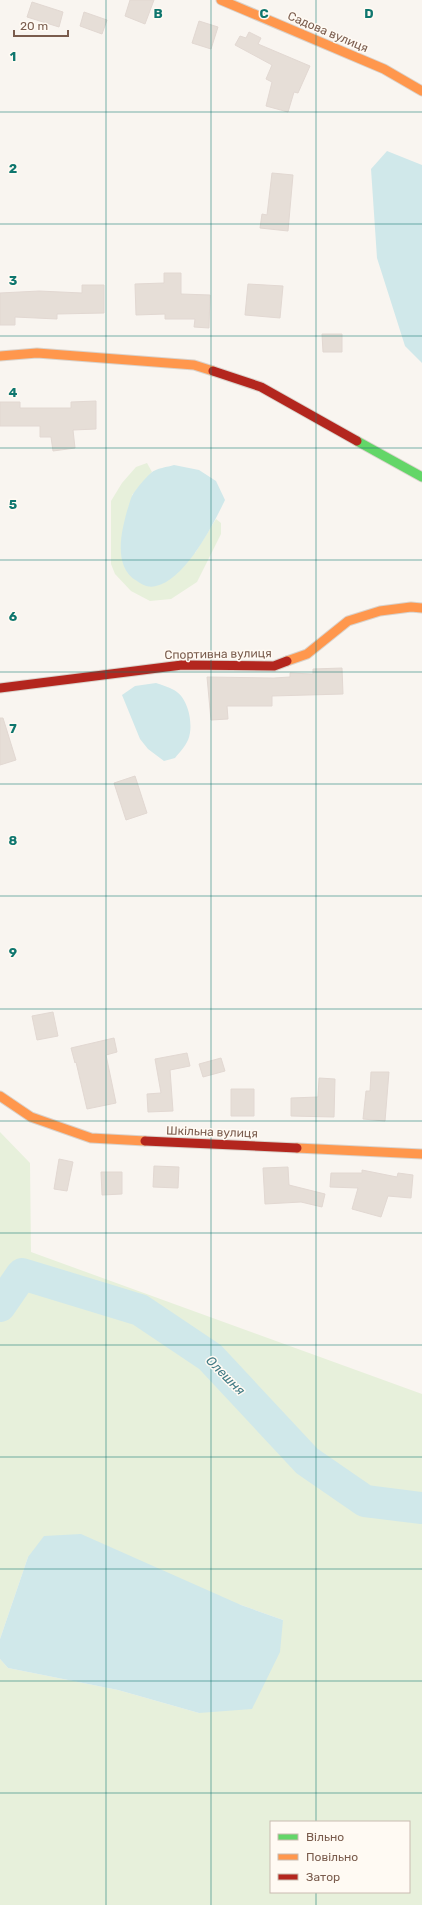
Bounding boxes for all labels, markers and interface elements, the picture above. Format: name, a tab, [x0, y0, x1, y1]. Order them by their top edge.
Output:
text: B	[153, 6, 163, 21]
text: C	[259, 6, 269, 21]
text: D	[364, 6, 374, 21]
street label: Садова вулиця	[286, 9, 370, 55]
scale bar	[14, 12, 68, 38]
text: 20 m	[20, 19, 48, 33]
text: 1	[10, 49, 16, 64]
text: 2	[9, 161, 17, 176]
text: 3	[9, 273, 18, 288]
text: 4	[9, 385, 18, 400]
text: 5	[9, 497, 17, 512]
text: 6	[9, 609, 18, 624]
street label: Спортивна вулиця	[164, 646, 272, 662]
text: 7	[9, 721, 17, 736]
text: 8	[9, 833, 18, 848]
text: 9	[9, 945, 17, 960]
street label: Шкільна вулиця	[166, 1123, 258, 1141]
water label: Олешня	[203, 1353, 248, 1398]
legend	[270, 1821, 410, 1893]
text: Вільно	[306, 1830, 344, 1844]
text: Повільно	[306, 1850, 358, 1864]
text: Затор	[306, 1870, 340, 1884]

